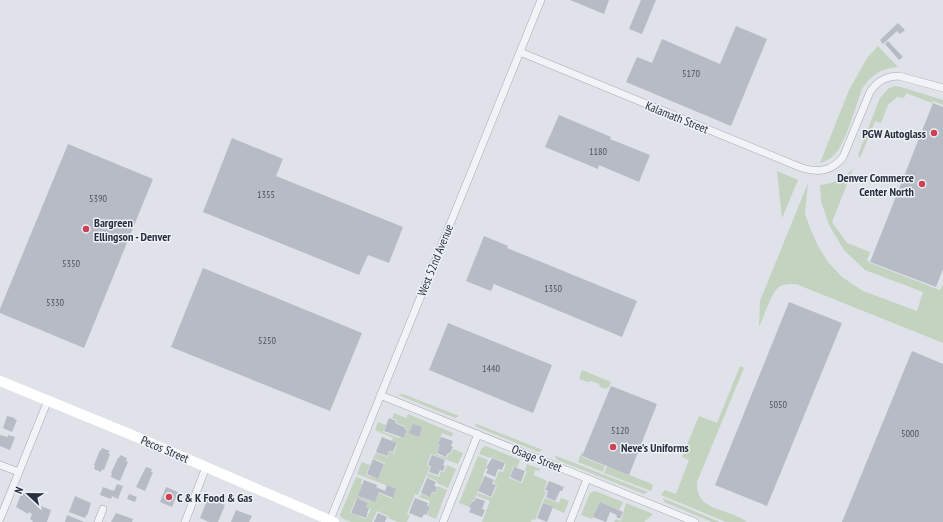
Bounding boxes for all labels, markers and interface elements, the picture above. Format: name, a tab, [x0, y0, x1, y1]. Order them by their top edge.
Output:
house number: 5170	[682, 67, 701, 80]
street label: Kalamath Street	[643, 98, 711, 137]
place label: PGW Autoglass	[862, 126, 926, 141]
marker: PGW Autoglass	[929, 128, 939, 138]
house number: 1180	[589, 145, 608, 158]
place label: Denver Commerce Center North	[837, 170, 914, 199]
marker: Denver Commerce Center North	[917, 179, 927, 189]
house number: 1355	[257, 188, 275, 201]
house number: 5390	[89, 192, 108, 205]
place label: Bargreen Ellingson - Denver	[94, 215, 171, 244]
street label: West 52nd Avenue	[414, 222, 456, 298]
marker: Bargreen Ellingson - Denver	[81, 224, 91, 234]
house number: 5350	[62, 257, 81, 270]
house number: 1350	[544, 282, 563, 295]
house number: 5330	[46, 296, 65, 309]
house number: 5250	[258, 334, 277, 347]
house number: 1440	[482, 362, 501, 375]
house number: 5050	[769, 398, 788, 411]
house number: 5120	[611, 424, 630, 437]
house number: 5000	[901, 427, 920, 440]
street label: Pecos Street	[139, 432, 192, 466]
place label: Neve's Uniforms	[621, 440, 689, 455]
street label: Osage Street	[510, 441, 565, 475]
marker: Neve's Uniforms	[608, 442, 618, 452]
north arrow	[8, 474, 48, 514]
text: N	[11, 485, 26, 496]
place label: C & K Food & Gas	[177, 490, 253, 505]
marker: C & K Food & Gas	[164, 492, 174, 502]

